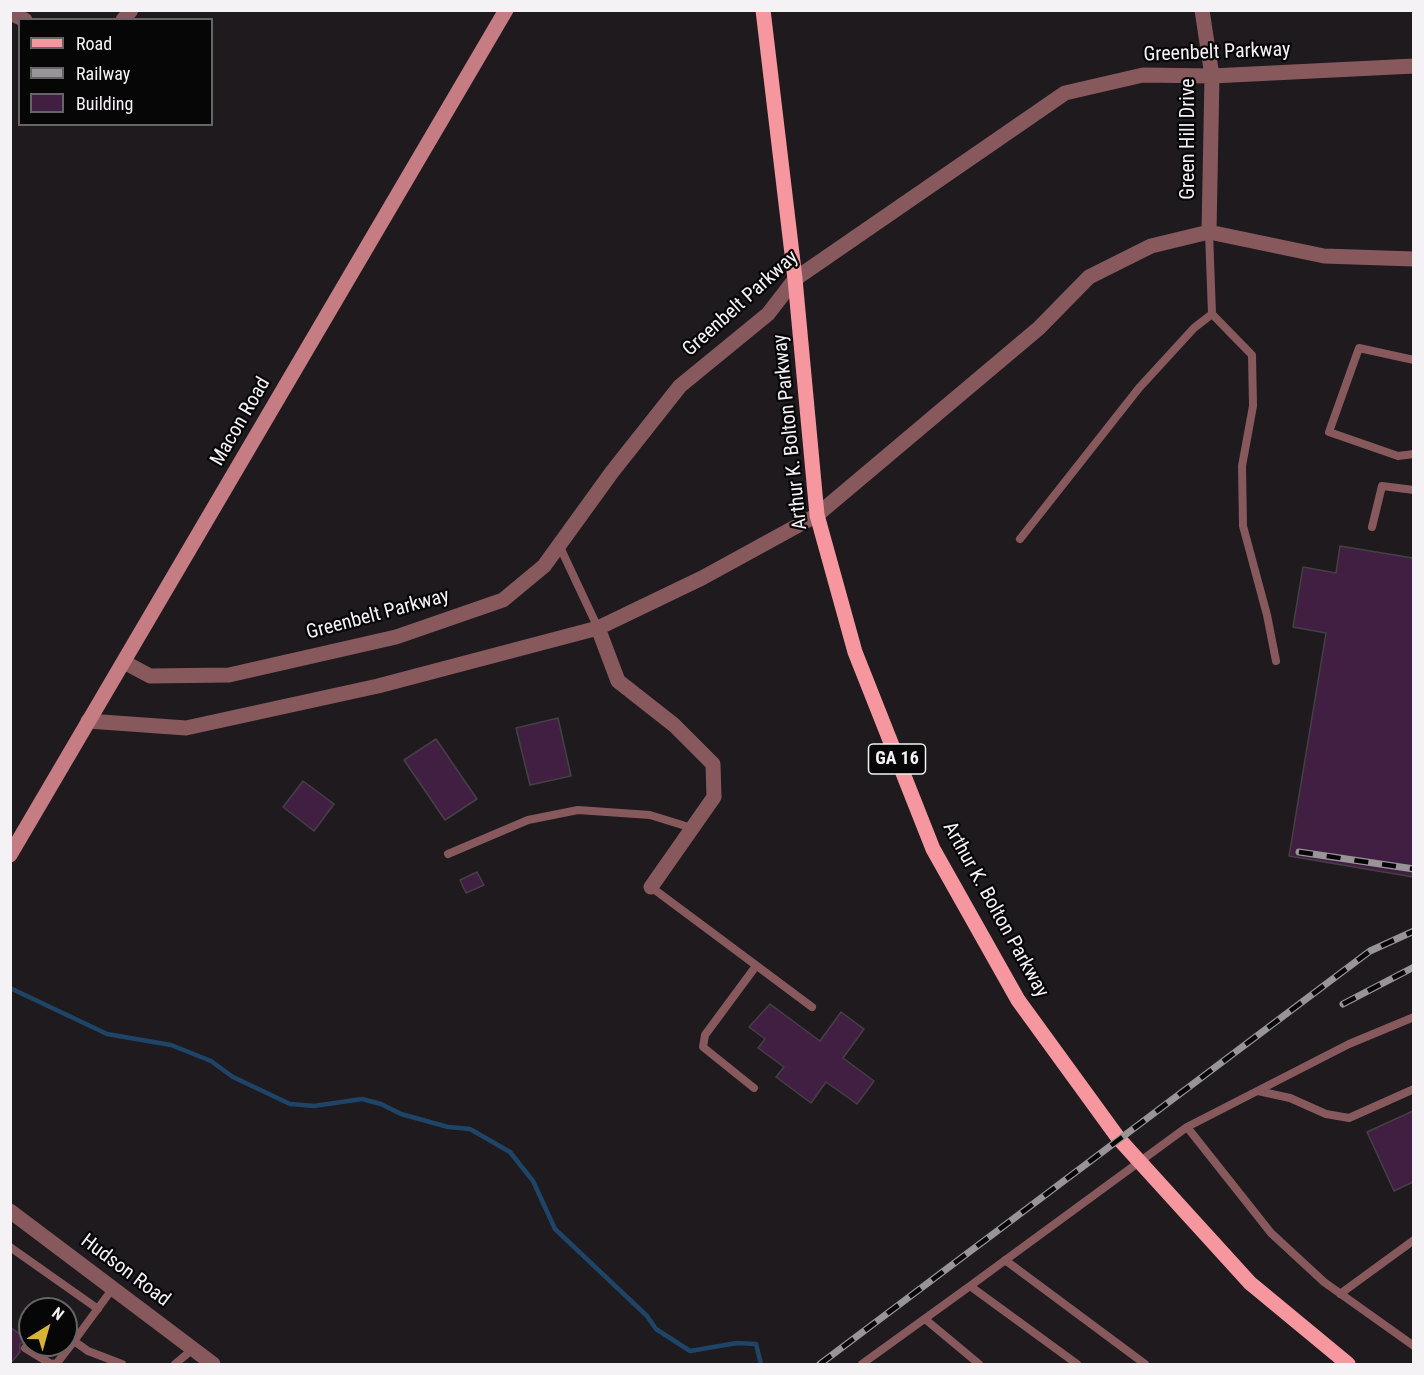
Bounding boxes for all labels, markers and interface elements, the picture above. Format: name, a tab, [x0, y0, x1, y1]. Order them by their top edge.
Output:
legend	[18, 18, 213, 126]
text: Road	[76, 33, 112, 54]
street label: Greenbelt Parkway	[1143, 38, 1291, 68]
text: Railway	[76, 63, 130, 84]
street label: Green Hill Drive	[1177, 78, 1201, 200]
text: Building	[76, 93, 133, 114]
street label: Greenbelt Parkway	[678, 246, 804, 362]
street label: Arthur K. Bolton Parkway	[769, 333, 813, 531]
street label: Macon Road	[206, 373, 276, 471]
street label: Greenbelt Parkway	[304, 584, 452, 646]
road number: GA 16	[868, 744, 926, 774]
street label: Arthur K. Bolton Parkway	[937, 818, 1053, 1002]
street label: Hudson Road	[76, 1230, 174, 1312]
north arrow	[18, 1297, 78, 1357]
text: N	[48, 1303, 68, 1324]

